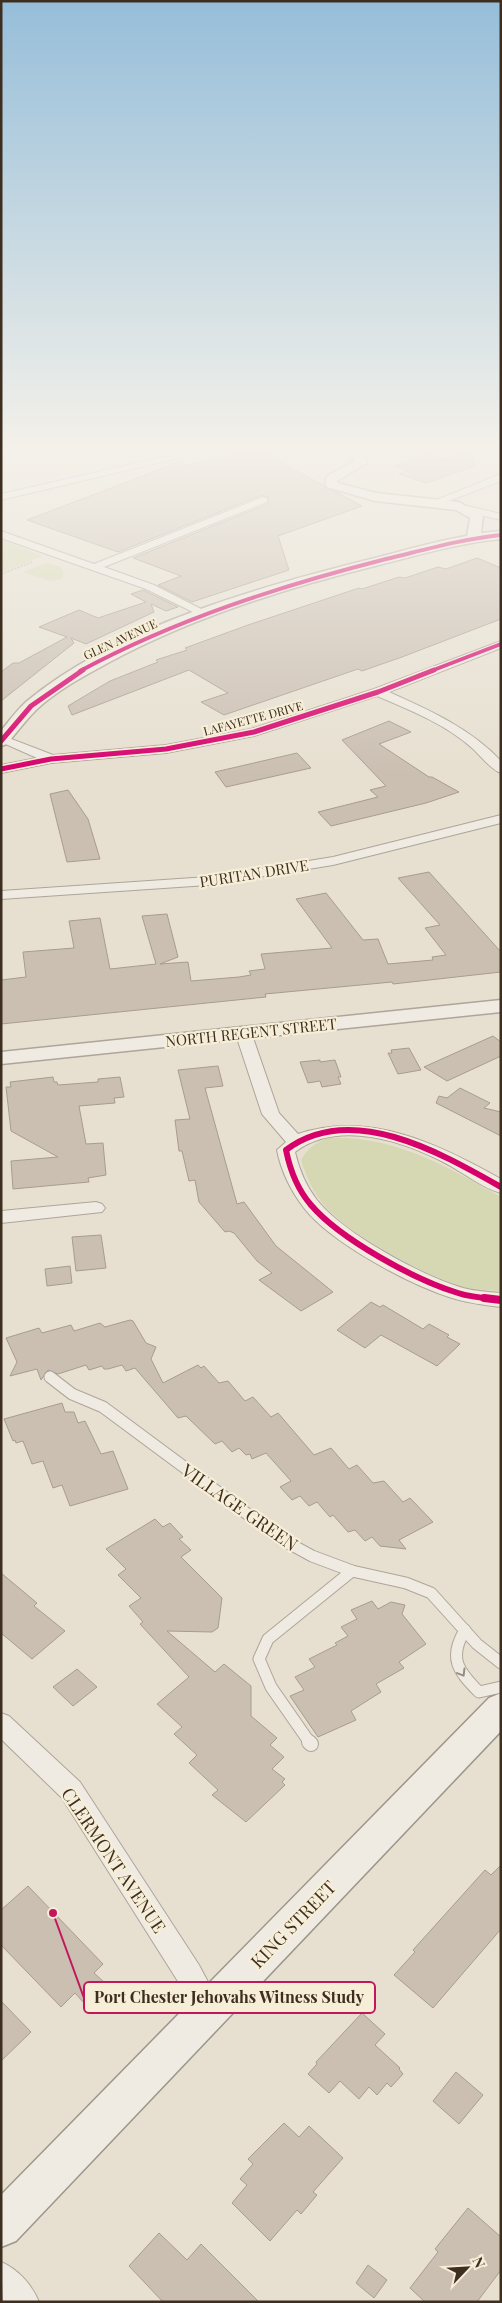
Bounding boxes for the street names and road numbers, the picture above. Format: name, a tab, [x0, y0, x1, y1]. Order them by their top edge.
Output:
street label: GLEN AVENUE	[81, 615, 159, 663]
street label: LAFAYETTE DRIVE	[201, 697, 305, 739]
street label: PURITAN DRIVE	[198, 855, 310, 891]
street label: NORTH REGENT STREET	[164, 1013, 338, 1051]
street label: VILLAGE GREEN	[176, 1457, 303, 1556]
street label: CLERMONT AVENUE	[56, 1783, 172, 1937]
street label: KING STREET	[245, 1875, 341, 1973]

